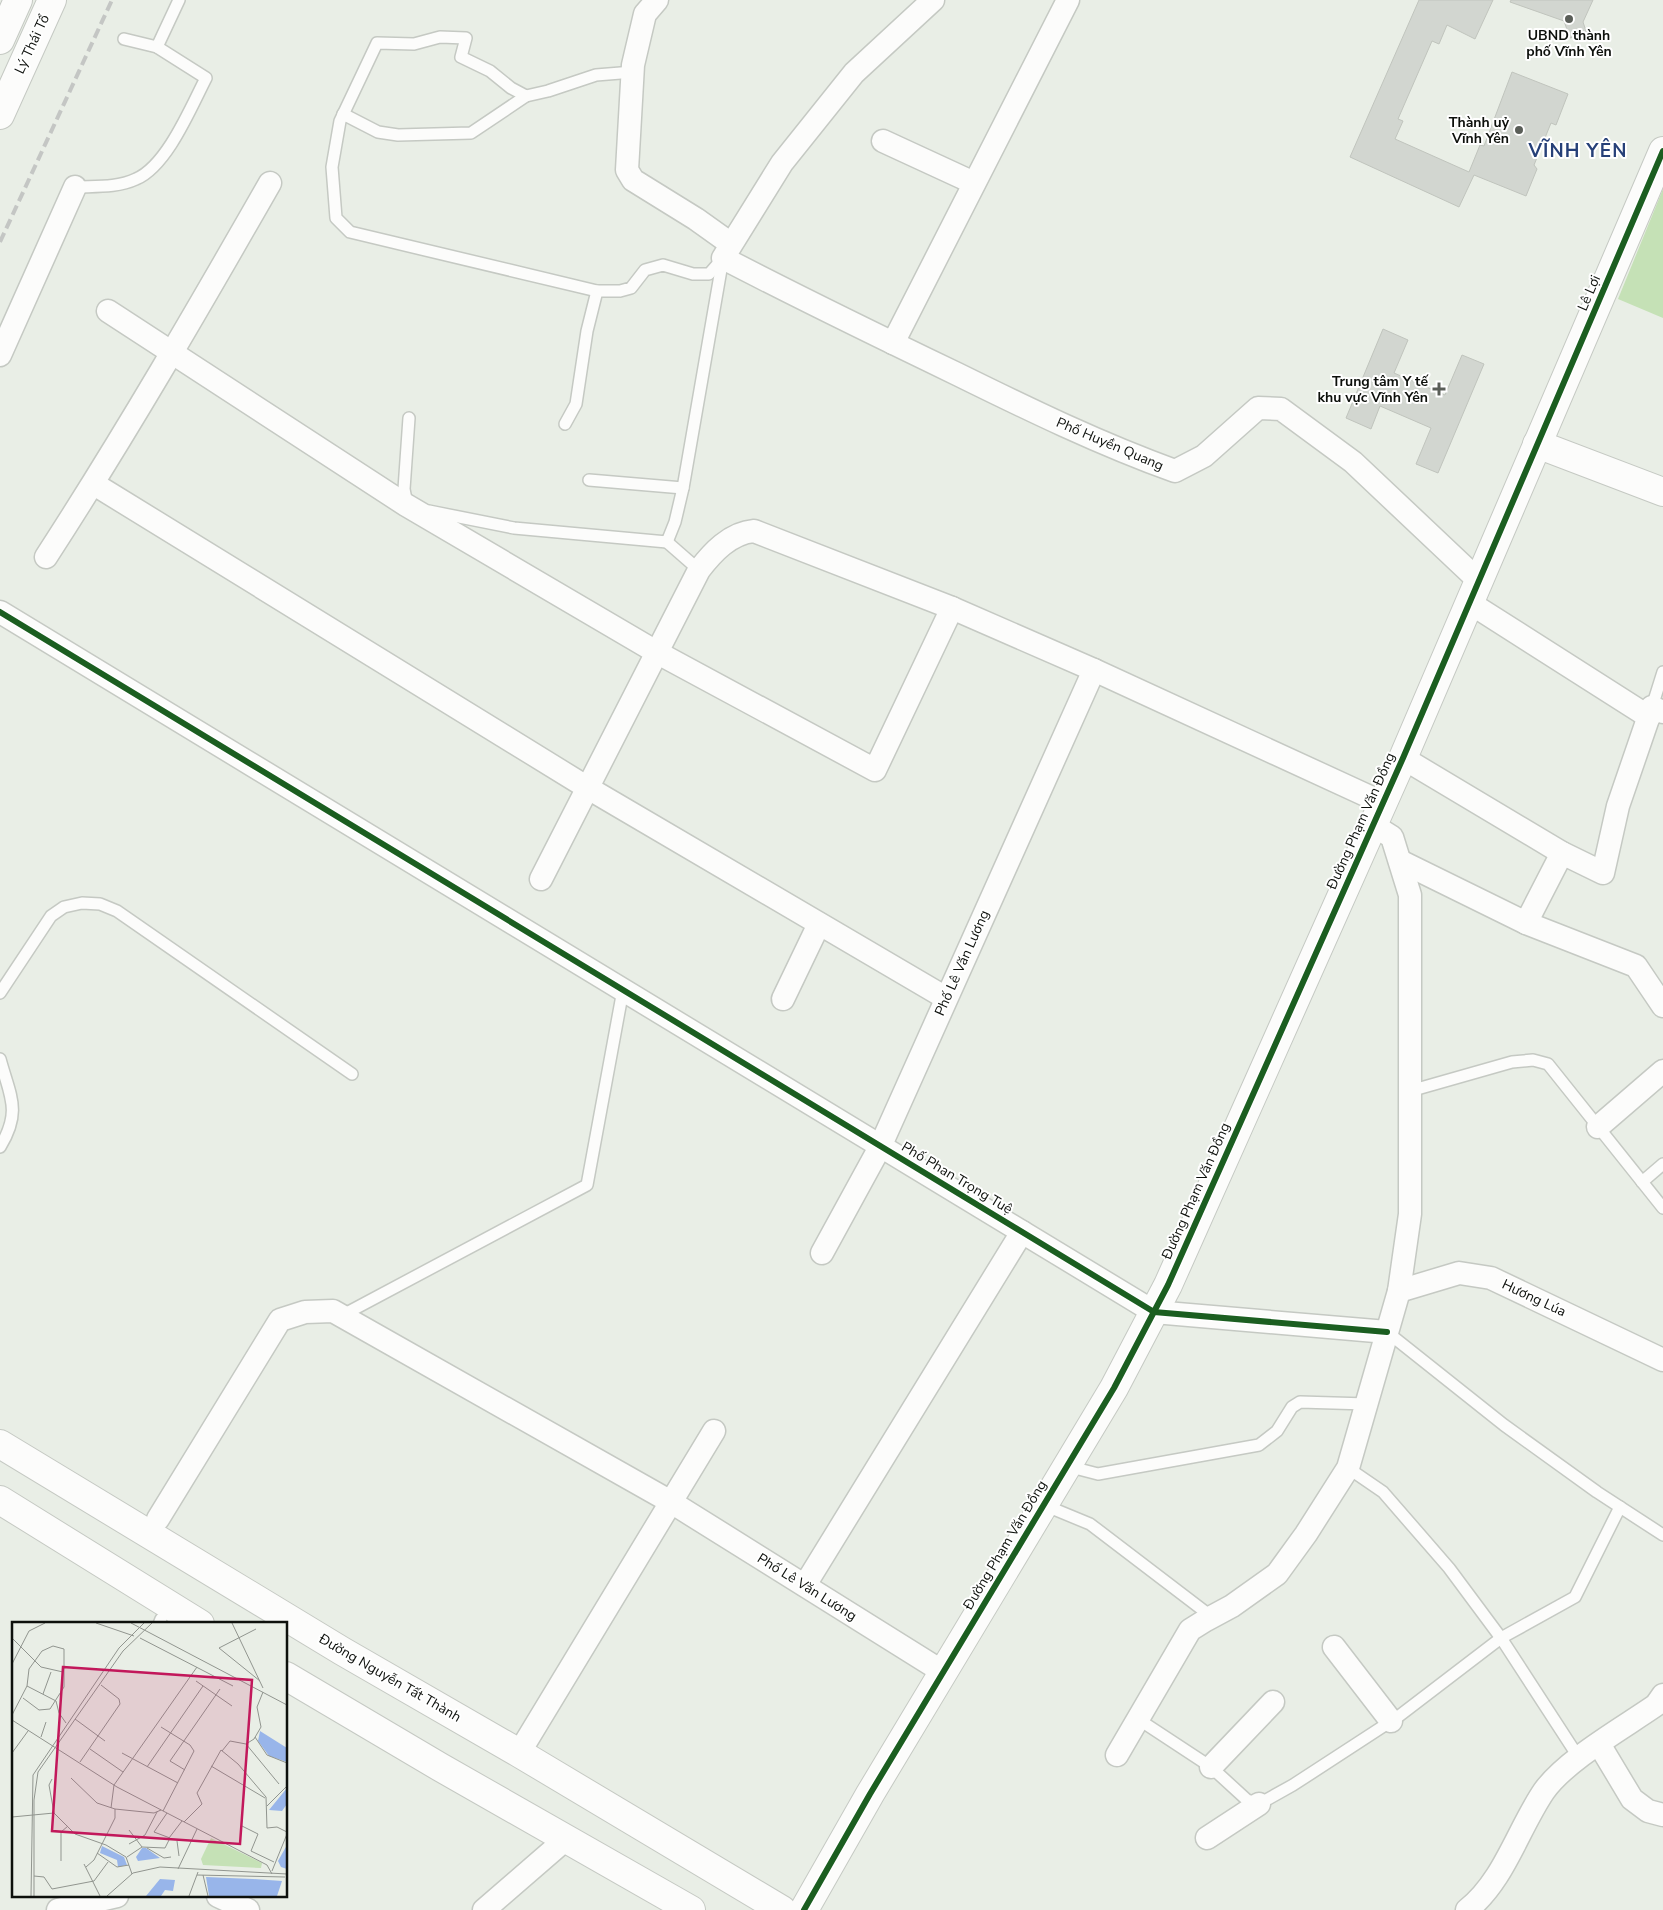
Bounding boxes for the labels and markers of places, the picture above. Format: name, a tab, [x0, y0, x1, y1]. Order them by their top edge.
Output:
marker: UBND thành phố Vĩnh Yên	[1563, 13, 1575, 25]
place label: UBND thành phố Vĩnh Yên	[1526, 26, 1612, 61]
place label: Thành uỷ Vĩnh Yên	[1449, 113, 1510, 148]
marker: Thành uỷ Vĩnh Yên	[1513, 124, 1525, 136]
place label: Trung tâm Y tế khu vực Vĩnh Yên	[1318, 372, 1429, 407]
marker: Trung tâm Y tế khu vực Vĩnh Yên	[1432, 382, 1446, 396]

